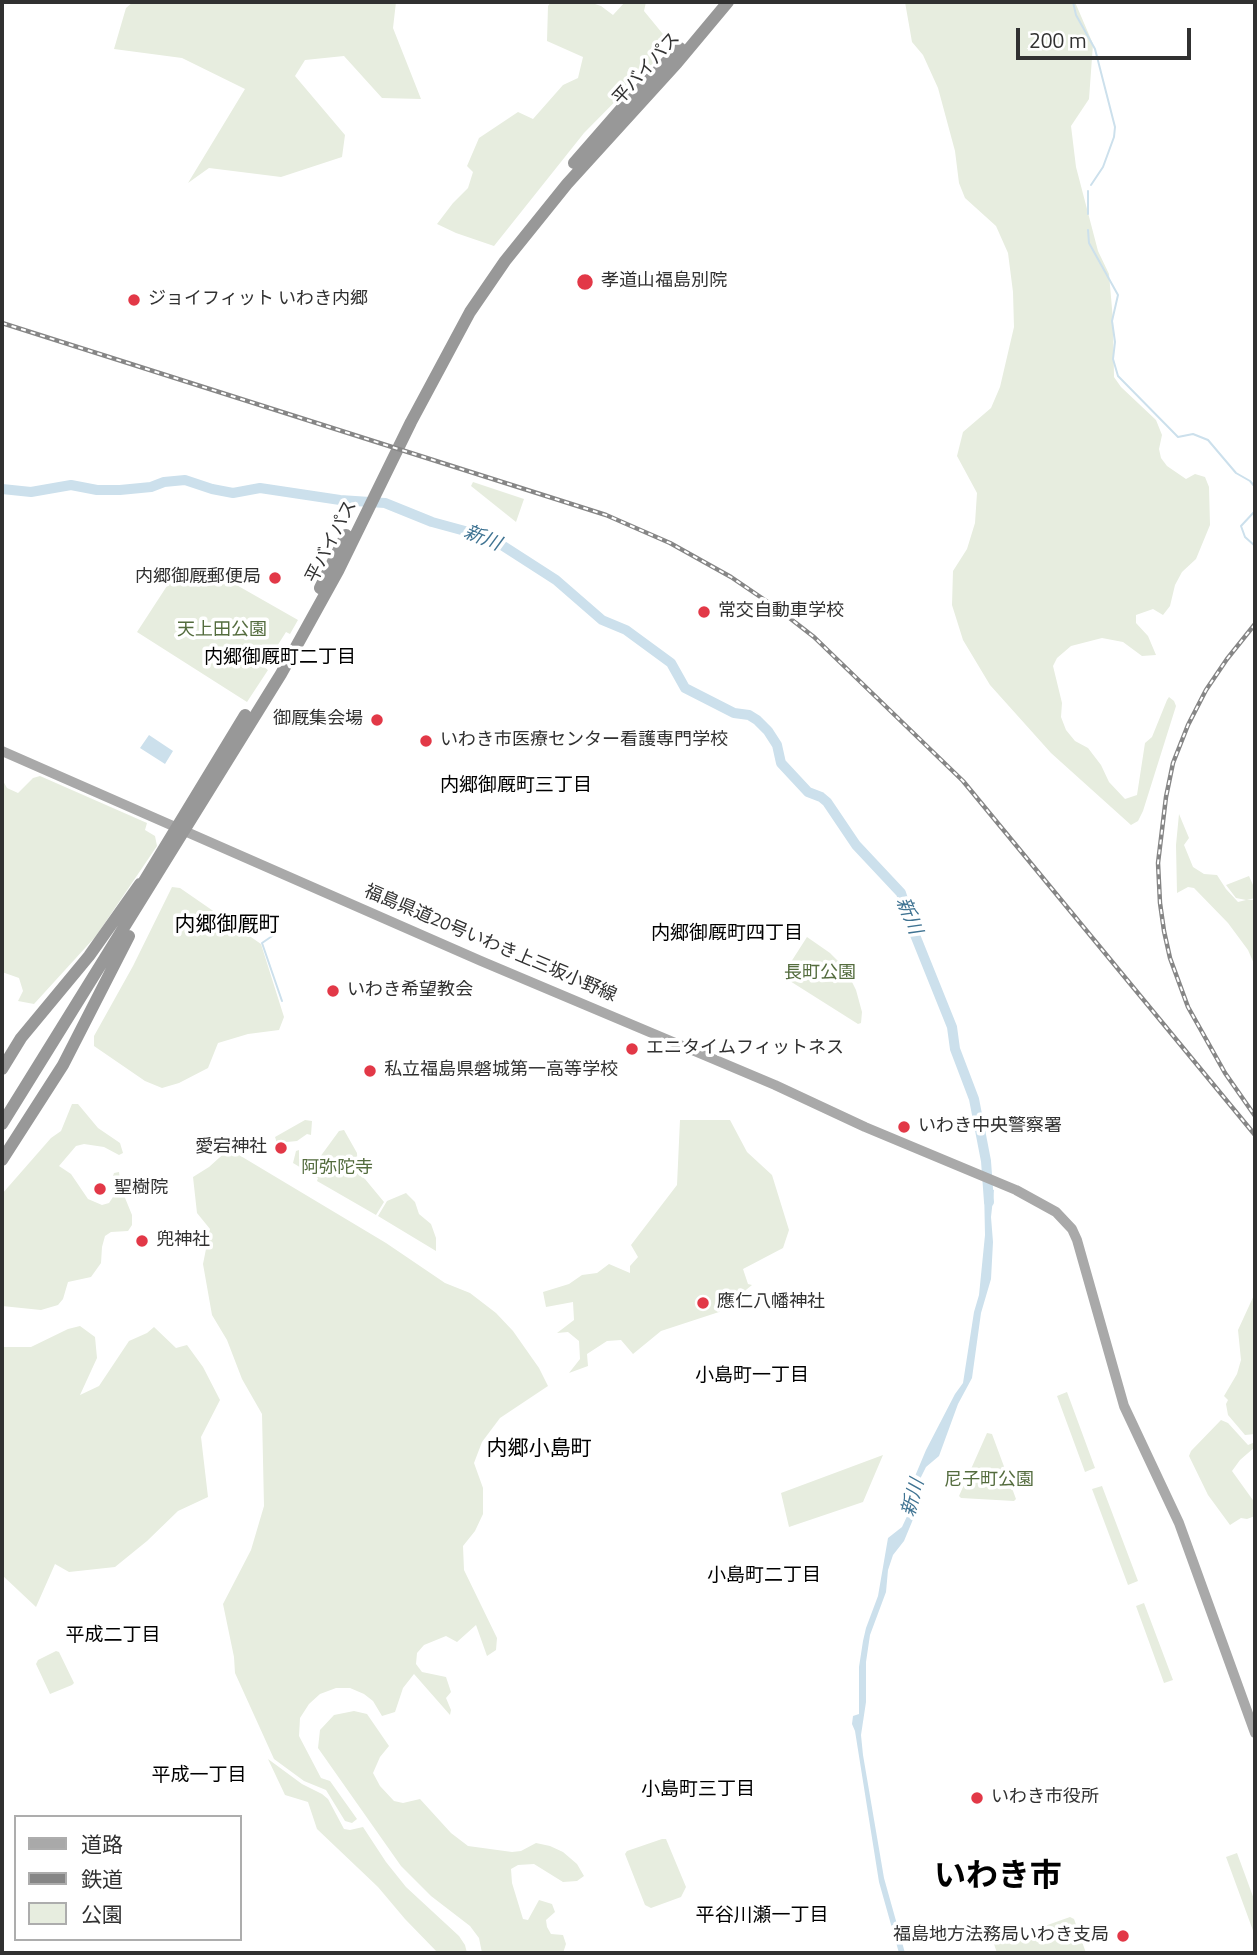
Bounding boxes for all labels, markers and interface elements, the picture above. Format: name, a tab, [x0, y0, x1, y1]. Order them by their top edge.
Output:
scale bar	[1019, 14, 1194, 58]
text: 200 m	[1029, 24, 1086, 56]
street label: 平バイパス	[609, 28, 685, 110]
place label: 孝道山福島別院	[601, 271, 727, 293]
marker: 孝道山福島別院	[575, 272, 595, 292]
place label: ジョイフィット いわき内郷	[148, 289, 368, 311]
marker: ジョイフィット いわき内郷	[126, 292, 142, 308]
street label: 平バイパス	[302, 497, 362, 587]
water label: 新川	[460, 521, 504, 557]
place label: 内郷御厩郵便局	[135, 567, 261, 589]
marker: 内郷御厩郵便局	[267, 570, 283, 586]
place label: 常交自動車学校	[718, 601, 844, 623]
marker: 常交自動車学校	[696, 604, 712, 620]
park label: 天上田公園	[177, 620, 267, 642]
district label: 内郷御厩町二丁目	[204, 647, 356, 669]
place label: 御厩集会場	[273, 709, 363, 731]
marker: 御厩集会場	[369, 712, 385, 728]
place label: いわき市医療センター看護専門学校	[440, 730, 728, 752]
marker: いわき市医療センター看護専門学校	[418, 733, 434, 749]
district label: 内郷御厩町三丁目	[440, 775, 592, 797]
street label: 福島県道20号いわき上三坂小野線	[361, 881, 619, 1007]
water label: 新川	[890, 894, 926, 938]
district label: 内郷御厩町	[175, 913, 279, 939]
district label: 内郷御厩町四丁目	[651, 923, 803, 945]
park label: 長町公園	[784, 963, 856, 985]
place label: いわき希望教会	[347, 980, 473, 1002]
marker: いわき希望教会	[325, 983, 341, 999]
place label: エニタイムフィットネス	[646, 1038, 844, 1060]
marker: エニタイムフィットネス	[624, 1041, 640, 1057]
place label: 私立福島県磐城第一高等学校	[384, 1060, 618, 1082]
marker: 私立福島県磐城第一高等学校	[362, 1063, 378, 1079]
place label: いわき中央警察署	[918, 1116, 1062, 1138]
marker: いわき中央警察署	[896, 1119, 912, 1135]
place label: 愛宕神社	[195, 1137, 267, 1159]
marker: 愛宕神社	[273, 1140, 289, 1156]
park label: 阿弥陀寺	[301, 1158, 373, 1180]
place label: 聖樹院	[114, 1178, 168, 1200]
marker: 聖樹院	[92, 1181, 108, 1197]
place label: 兜神社	[156, 1230, 210, 1252]
marker: 兜神社	[134, 1233, 150, 1249]
place label: 應仁八幡神社	[717, 1292, 825, 1314]
marker: 應仁八幡神社	[695, 1295, 711, 1311]
district label: 小島町一丁目	[695, 1365, 809, 1387]
district label: 内郷小島町	[487, 1437, 591, 1463]
park label: 尼子町公園	[944, 1470, 1034, 1492]
water label: 新川	[898, 1477, 930, 1519]
district label: 小島町二丁目	[707, 1565, 821, 1587]
district label: 平成二丁目	[66, 1625, 160, 1647]
district label: 平成一丁目	[152, 1765, 246, 1787]
district label: 小島町三丁目	[641, 1779, 755, 1801]
place label: いわき市役所	[991, 1787, 1099, 1809]
marker: いわき市役所	[969, 1790, 985, 1806]
legend	[14, 1815, 242, 1941]
text: 道路	[81, 1828, 123, 1860]
district label: いわき市	[934, 1859, 1062, 1897]
text: 鉄道	[81, 1863, 123, 1895]
text: 公園	[81, 1898, 123, 1930]
district label: 平谷川瀬一丁目	[696, 1905, 828, 1927]
place label: 福島地方法務局いわき支局	[893, 1925, 1109, 1947]
marker: 福島地方法務局いわき支局	[1115, 1928, 1131, 1944]

